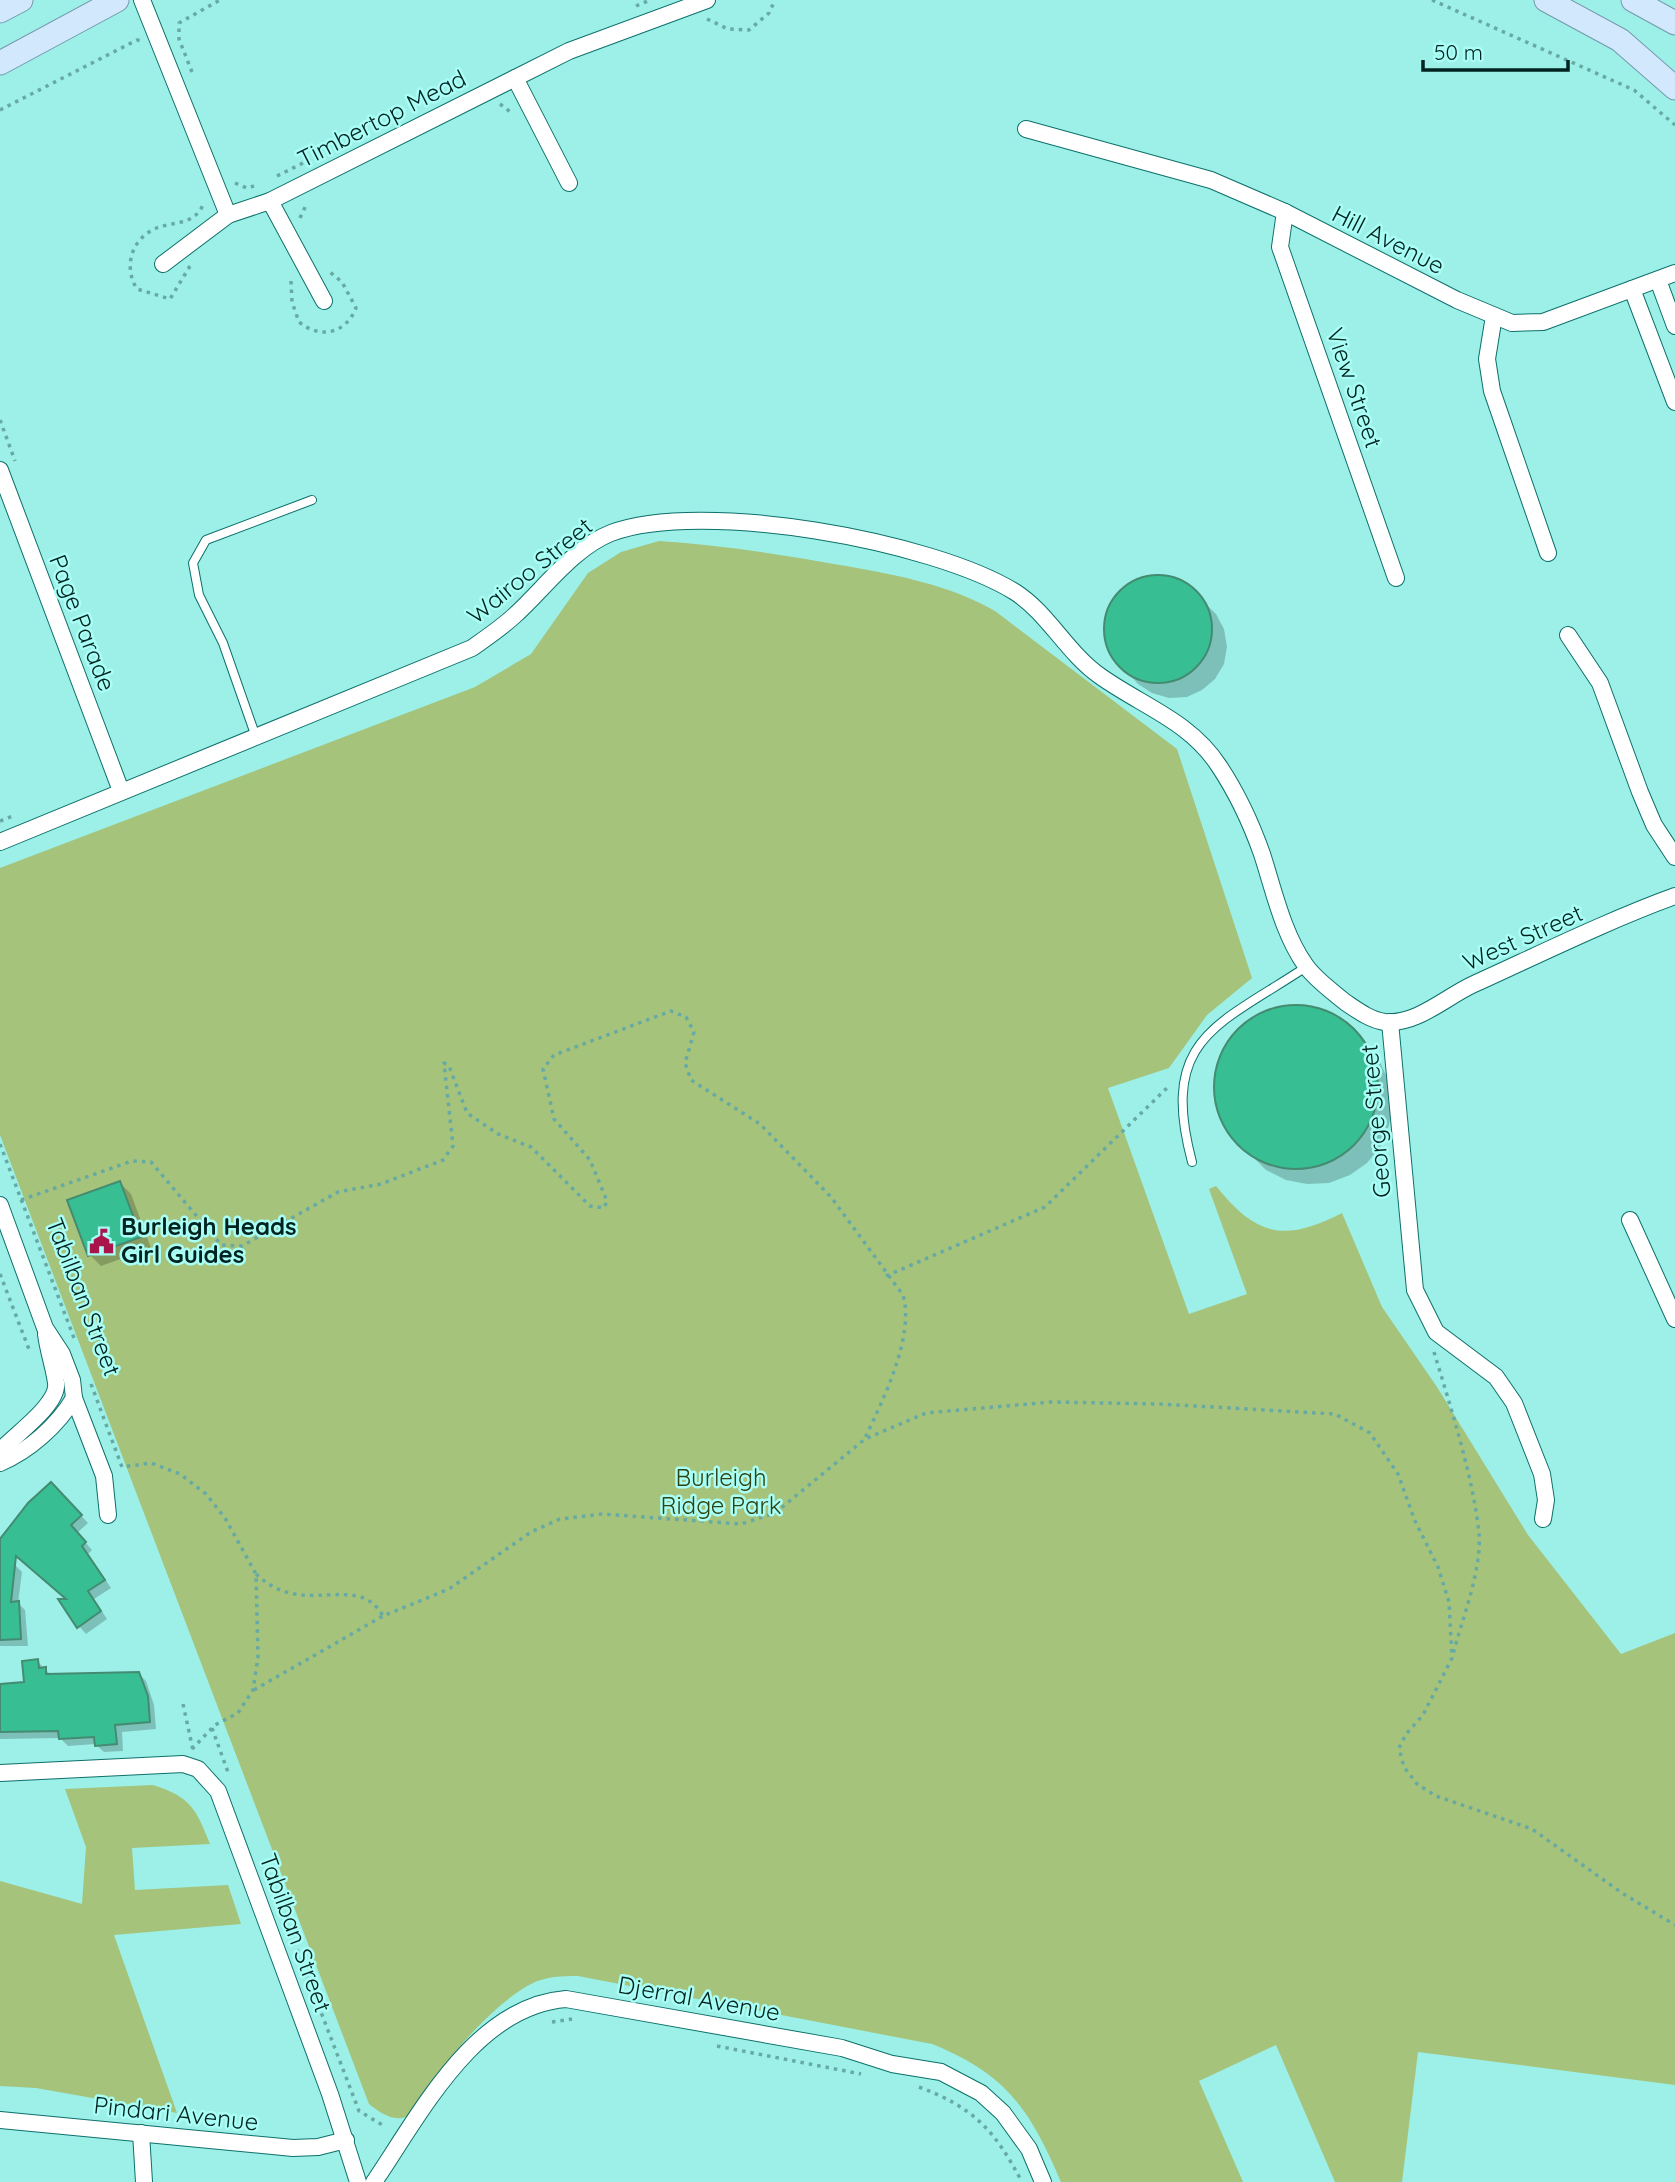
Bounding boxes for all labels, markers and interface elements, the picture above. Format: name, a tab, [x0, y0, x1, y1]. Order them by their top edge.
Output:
scale bar	[1423, 28, 1568, 72]
text: 50 m	[1434, 39, 1483, 65]
street label: Timbertop Mead	[292, 63, 471, 173]
street label: Hill Avenue	[1327, 198, 1450, 280]
street label: View Street	[1320, 324, 1389, 452]
street label: Wairoo Street	[461, 511, 598, 630]
street label: Page Parade	[43, 550, 123, 695]
street label: West Street	[1458, 897, 1587, 977]
street label: George Street	[1353, 1043, 1397, 1199]
place label: Burleigh Heads Girl Guides	[121, 1211, 297, 1269]
street label: Tabilban Street	[40, 1213, 128, 1380]
public building icon: Burleigh Heads Girl Guides	[87, 1227, 115, 1255]
park label: Burleigh Ridge Park	[660, 1462, 782, 1520]
street label: Tabilban Street	[253, 1849, 339, 2016]
street label: Djerral Avenue	[616, 1969, 783, 2027]
street label: Pindari Avenue	[92, 2089, 260, 2137]

